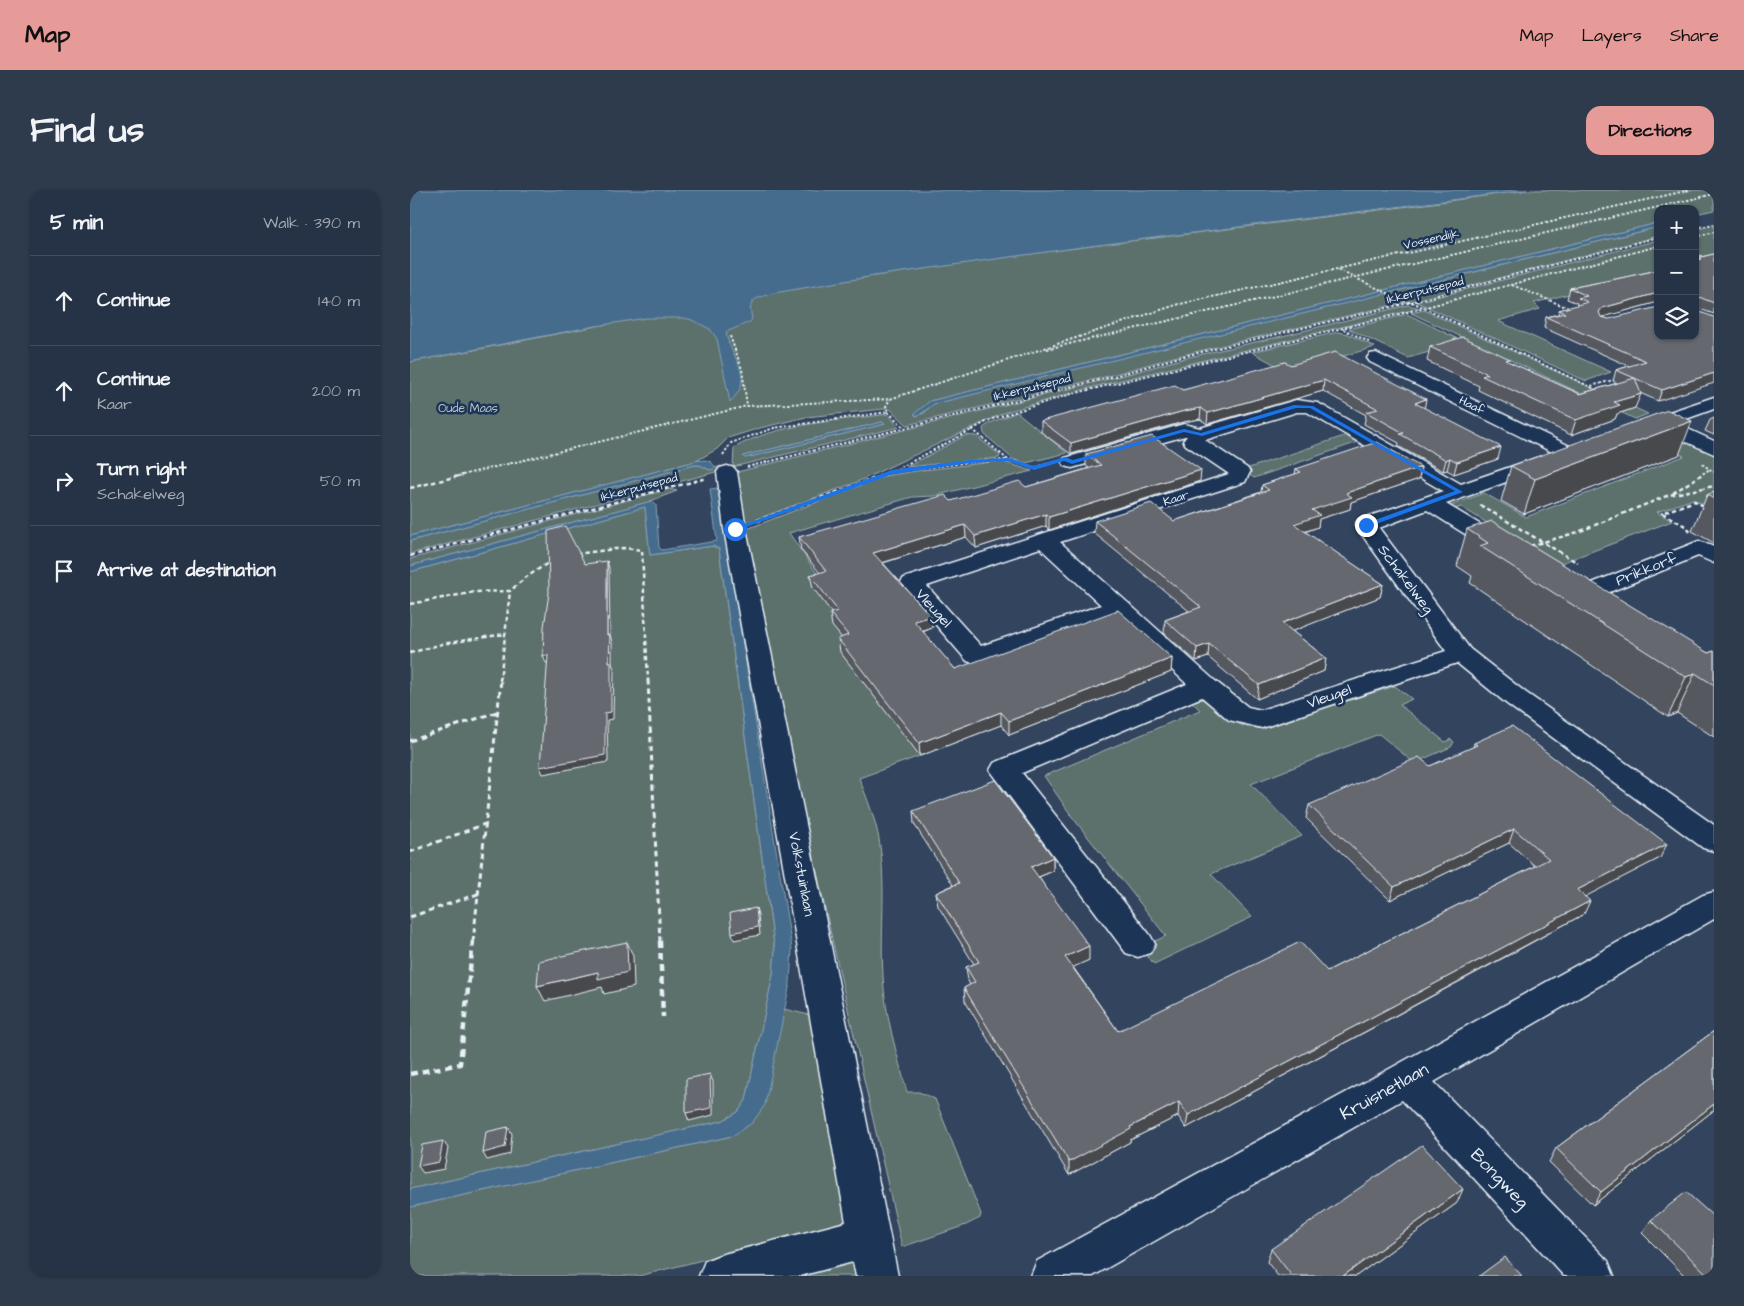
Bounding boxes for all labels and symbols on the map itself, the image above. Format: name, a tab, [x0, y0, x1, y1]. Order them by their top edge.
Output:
street label: Vossendijk	[1402, 225, 1461, 254]
street label: Ikkerputsepad	[1385, 273, 1465, 308]
street label: Ikkerputsepad	[992, 370, 1072, 405]
street label: Haaf	[1456, 392, 1488, 419]
park label: Oude Maas	[438, 400, 498, 417]
street label: Ikkerputsepad	[599, 469, 679, 506]
street label: Kaar	[1161, 486, 1192, 511]
route end	[1355, 514, 1378, 537]
route start	[724, 518, 747, 541]
street label: Schakelweg	[1372, 540, 1439, 619]
street label: Prikkorf	[1613, 548, 1680, 591]
street label: Vleugel	[910, 584, 957, 633]
street label: Vleugel	[1304, 679, 1355, 715]
street label: Volkstuinlaan	[783, 830, 820, 919]
street label: Kruisnetlaan	[1335, 1057, 1433, 1126]
street label: Bongweg	[1464, 1143, 1535, 1215]

